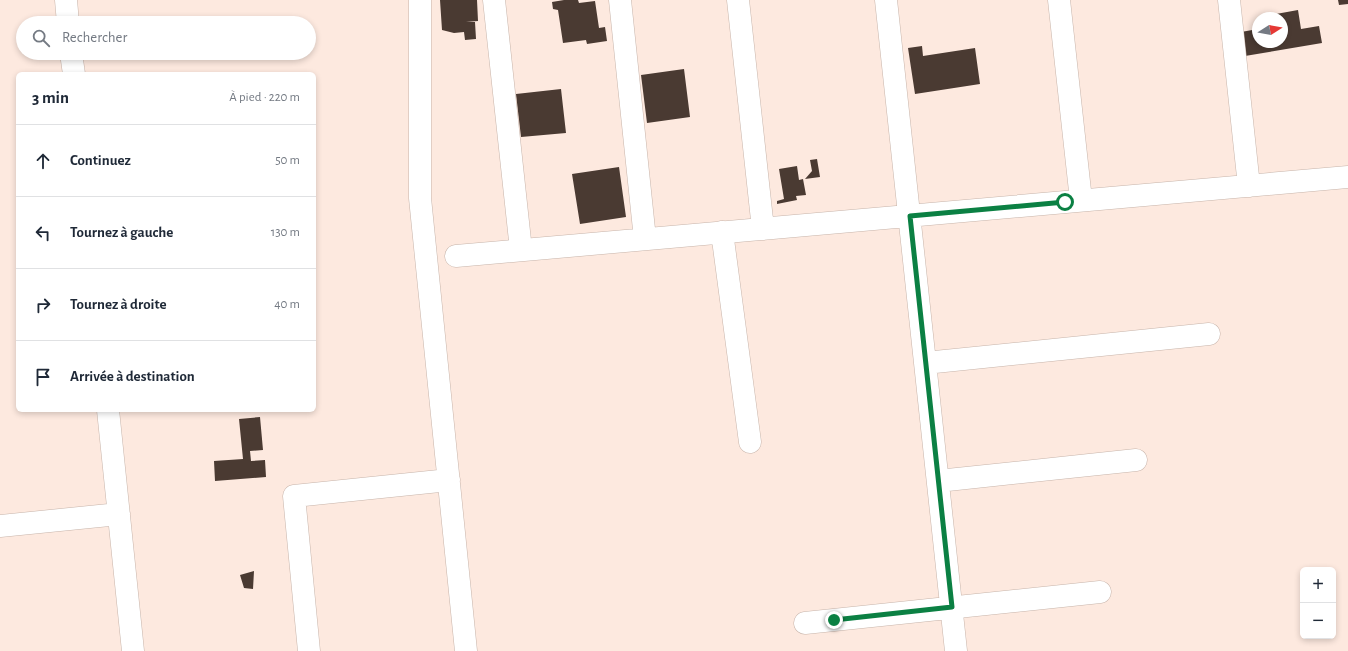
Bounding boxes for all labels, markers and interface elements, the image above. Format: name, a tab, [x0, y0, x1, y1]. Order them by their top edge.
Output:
north arrow	[1252, 12, 1288, 48]
search box	[16, 16, 316, 60]
icon: search	[30, 27, 52, 49]
text: Rechercher	[62, 30, 127, 45]
text: 3 min	[32, 89, 69, 106]
text: À pied · 220 m	[229, 91, 300, 104]
icon: ahead	[32, 150, 54, 172]
text: Continuez	[70, 153, 131, 168]
text: 50 m	[275, 154, 300, 167]
route start	[1056, 193, 1074, 211]
icon: left	[32, 222, 54, 244]
text: Tournez à gauche	[70, 225, 173, 240]
text: 130 m	[271, 226, 300, 239]
icon: right	[32, 294, 54, 316]
text: Tournez à droite	[70, 297, 167, 312]
text: 40 m	[274, 298, 300, 311]
icon: arrive	[32, 366, 54, 388]
text: Arrivée à destination	[70, 369, 195, 384]
map controls	[1300, 567, 1336, 639]
button: +	[1300, 567, 1336, 603]
button: −	[1300, 603, 1336, 639]
route end	[825, 611, 843, 629]

